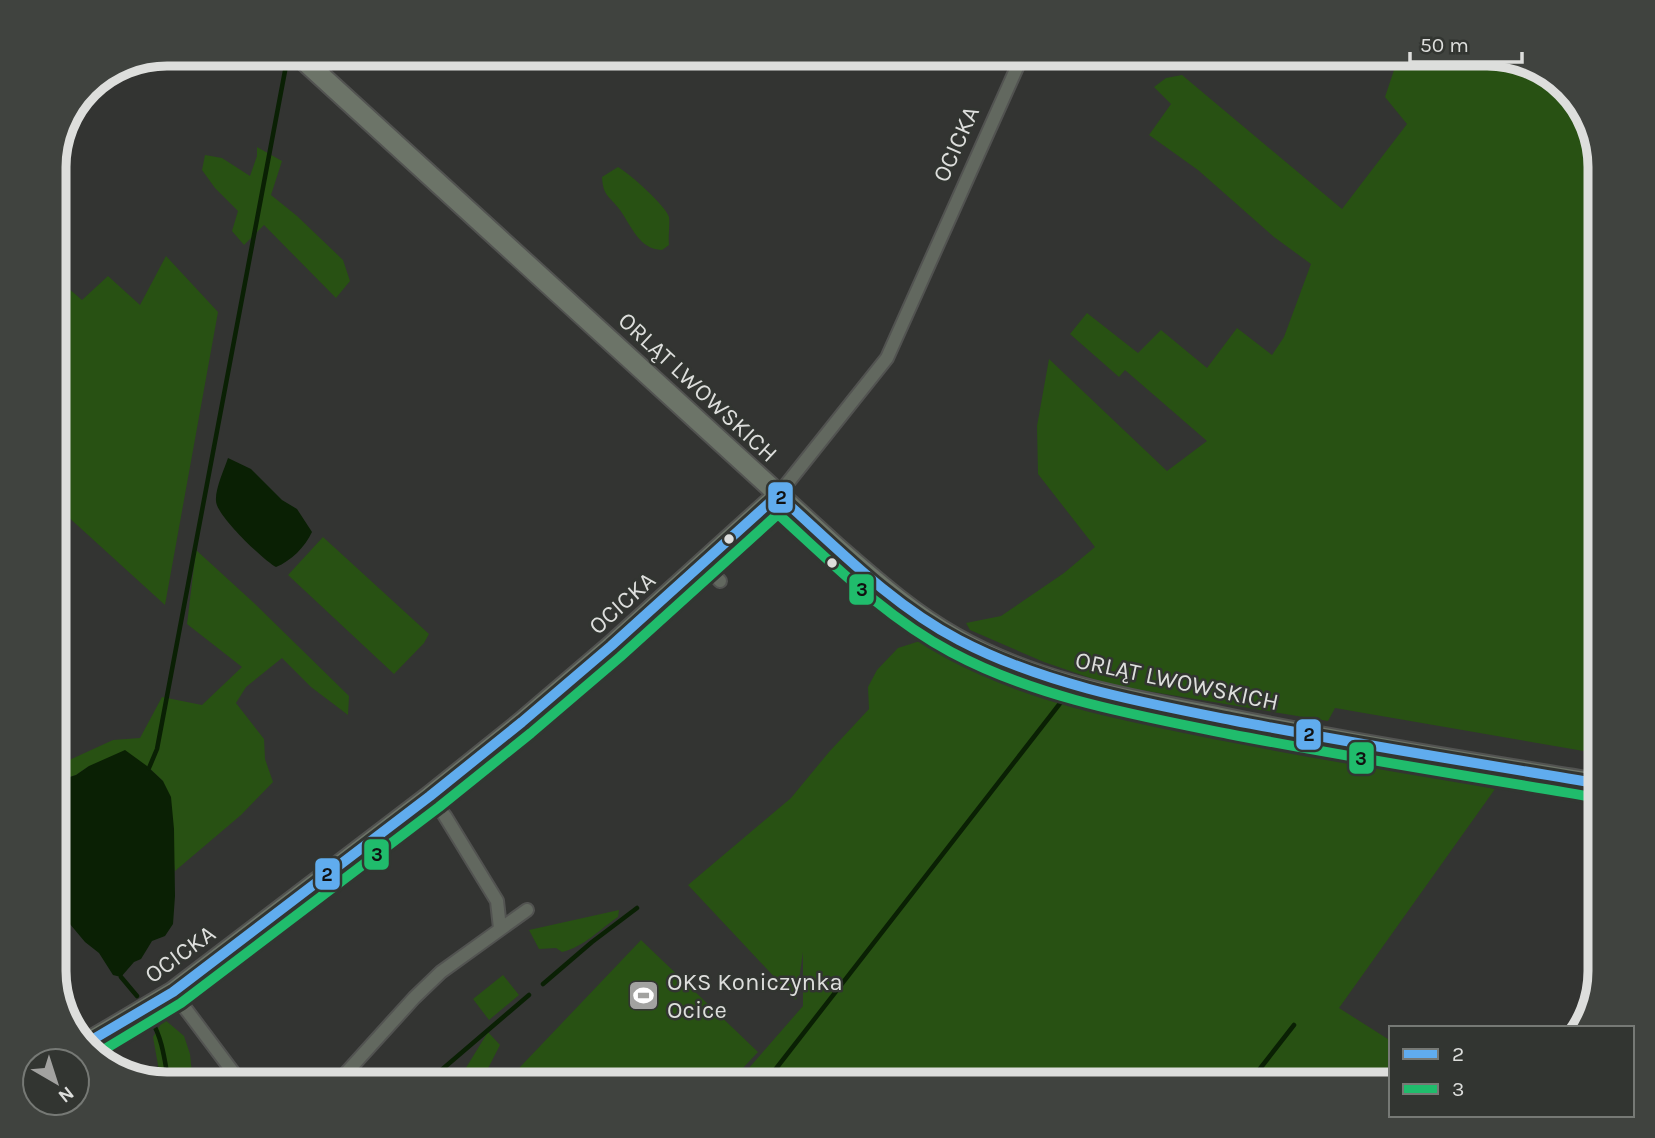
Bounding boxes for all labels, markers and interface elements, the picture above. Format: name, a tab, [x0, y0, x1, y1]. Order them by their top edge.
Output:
scale bar	[1410, 21, 1522, 65]
text: 50 m	[1420, 33, 1469, 57]
street label: OCICKA	[927, 102, 985, 186]
street label: ORLĄT LWOWSKICH	[613, 306, 783, 468]
line badge: 2	[767, 481, 794, 514]
text: 2	[775, 487, 787, 509]
unlabelled marker	[722, 532, 736, 546]
unlabelled marker	[825, 556, 839, 570]
street label: OCICKA	[583, 566, 661, 640]
line badge: 3	[848, 573, 875, 606]
text: 3	[856, 579, 868, 601]
street label: ORLĄT LWOWSKICH	[1073, 646, 1281, 716]
line badge: 2	[1295, 718, 1322, 751]
text: 2	[1303, 724, 1315, 746]
line badge: 3	[1348, 741, 1375, 775]
text: 3	[1355, 748, 1367, 770]
line badge: 3	[363, 838, 390, 871]
text: 3	[371, 844, 383, 866]
line badge: 2	[314, 857, 341, 891]
text: 2	[321, 864, 333, 886]
street label: OCICKA	[139, 919, 221, 989]
place label: OKS Koniczynka Ocice	[667, 968, 843, 1024]
sports icon: OKS Koniczynka Ocice	[627, 979, 661, 1013]
legend	[1389, 1026, 1634, 1117]
text: 2	[1452, 1042, 1464, 1066]
north arrow	[21, 1047, 91, 1117]
text: 3	[1452, 1077, 1464, 1101]
text: N	[54, 1082, 78, 1107]

